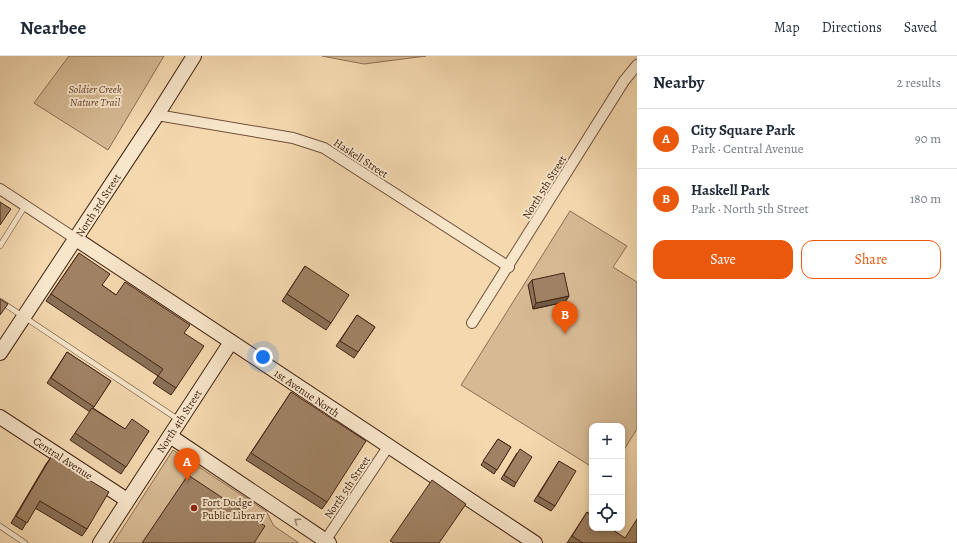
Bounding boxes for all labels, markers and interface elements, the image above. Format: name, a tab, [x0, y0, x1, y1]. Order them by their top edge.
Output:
text: Nearbee	[20, 15, 86, 41]
text: Map	[774, 18, 800, 37]
text: Directions	[822, 18, 882, 37]
text: Saved	[904, 18, 937, 37]
text: Nearby	[653, 71, 704, 94]
text: 2 results	[897, 74, 941, 91]
park label: Soldier Creek Nature Trail	[68, 82, 122, 110]
text: City Square Park	[691, 120, 795, 140]
text: A	[662, 130, 670, 147]
text: 90 m	[915, 130, 941, 147]
street label: Haskell Street	[330, 135, 391, 182]
text: Park · Central Avenue	[691, 140, 804, 157]
street label: North 5th Street	[519, 152, 570, 222]
street label: North 3rd Street	[72, 170, 125, 240]
text: Haskell Park	[691, 180, 770, 200]
text: B	[662, 190, 670, 207]
text: 180 m	[910, 190, 941, 207]
text: Park · North 5th Street	[691, 200, 809, 217]
button: Save	[653, 240, 793, 279]
button: Share	[801, 240, 941, 279]
pin: B	[552, 301, 578, 334]
your location	[253, 347, 273, 367]
street label: 1st Avenue North	[271, 366, 342, 421]
street label: North 4th Street	[153, 386, 206, 456]
map controls	[589, 423, 625, 531]
button: +	[589, 423, 625, 459]
street label: Central Avenue	[30, 434, 95, 483]
pin: A	[174, 448, 200, 481]
street label: North 5th Street	[321, 453, 374, 522]
button: −	[589, 459, 625, 495]
place label: Fort Dodge Public Library	[202, 495, 265, 523]
button: locate	[589, 495, 625, 531]
marker: Fort Dodge Public Library	[189, 503, 199, 513]
one-way arrow	[294, 519, 301, 526]

